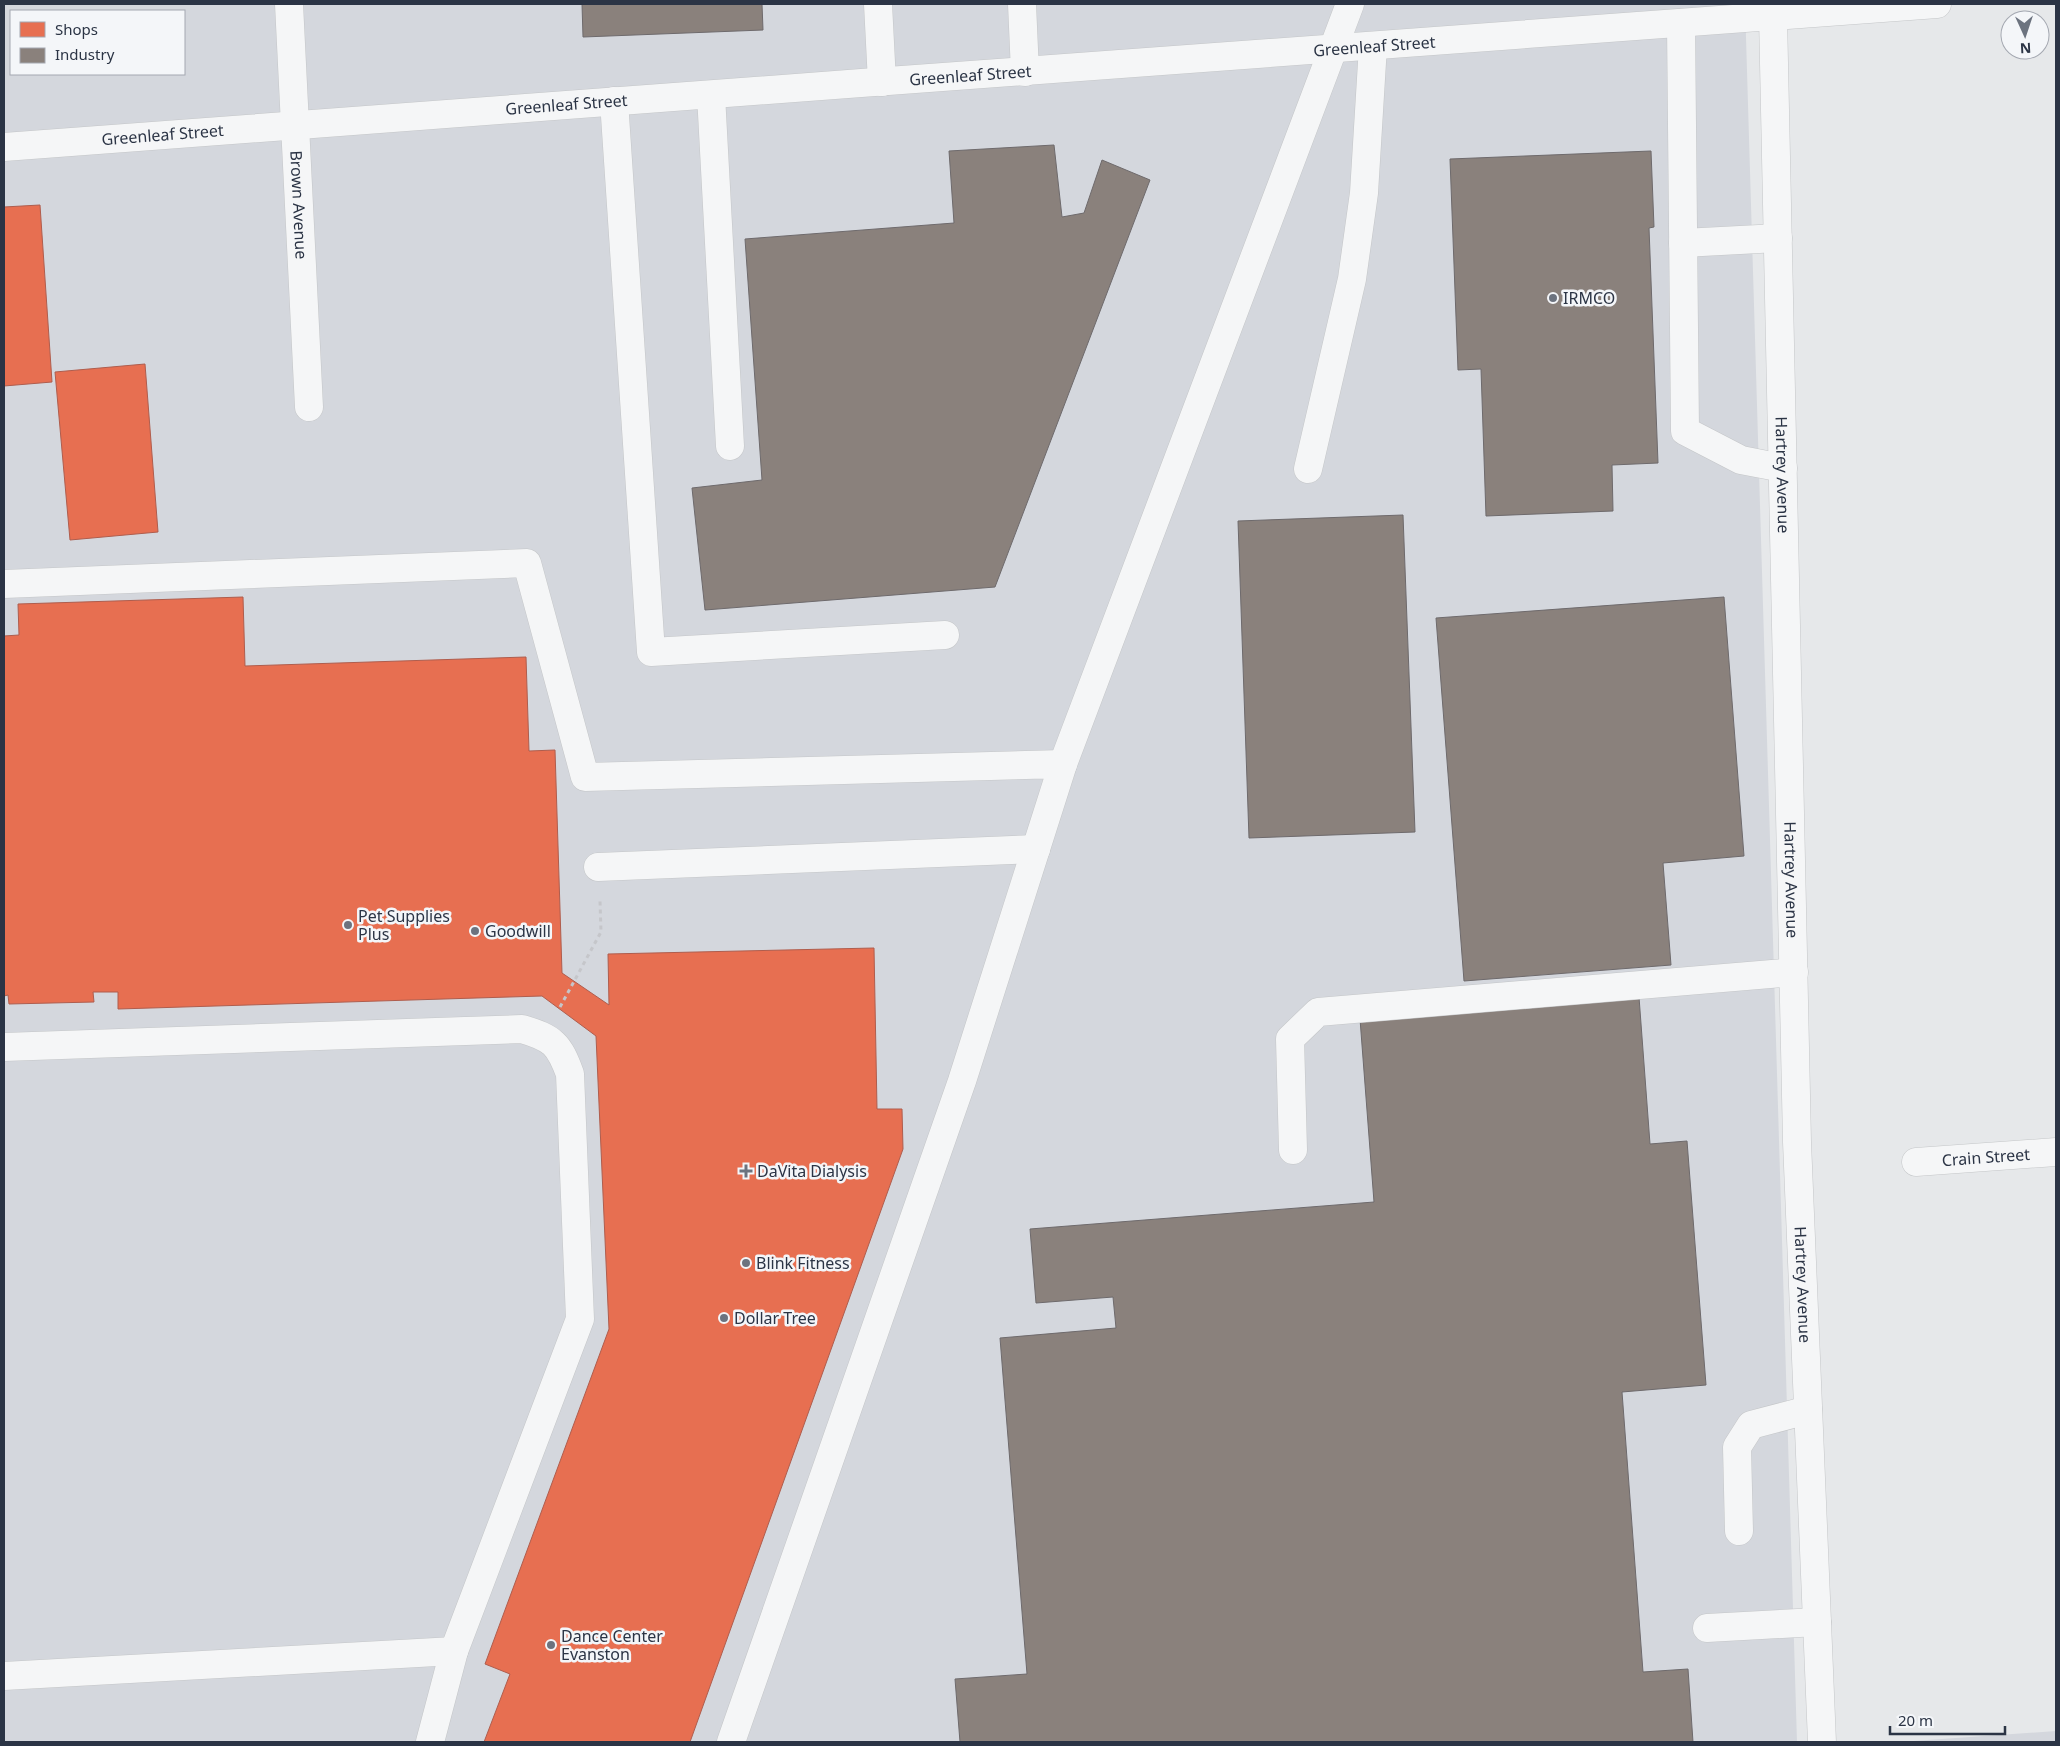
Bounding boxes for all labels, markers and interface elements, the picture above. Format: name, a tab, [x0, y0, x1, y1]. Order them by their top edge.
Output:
legend	[10, 10, 185, 75]
north arrow	[2000, 10, 2050, 60]
text: Shops	[55, 19, 98, 39]
street label: Greenleaf Street	[1312, 31, 1436, 61]
text: N	[2020, 39, 2032, 58]
text: Industry	[55, 44, 115, 64]
street label: Greenleaf Street	[908, 60, 1032, 90]
street label: Greenleaf Street	[505, 89, 628, 120]
street label: Greenleaf Street	[101, 119, 225, 150]
street label: Brown Avenue	[285, 150, 313, 260]
place label: IRMCO	[1563, 287, 1615, 309]
marker: IRMCO	[1547, 292, 1559, 304]
street label: Hartrey Avenue	[1771, 416, 1795, 534]
street label: Hartrey Avenue	[1779, 821, 1804, 938]
place label: Pet Supplies Plus	[358, 905, 450, 945]
marker: Pet Supplies Plus	[342, 919, 354, 931]
place label: Goodwill	[485, 920, 551, 942]
marker: Goodwill	[469, 925, 481, 937]
street label: Crain Street	[1941, 1143, 2031, 1171]
place label: DaVita Dialysis	[757, 1160, 867, 1182]
marker: DaVita Dialysis	[739, 1164, 753, 1178]
street label: Hartrey Avenue	[1790, 1226, 1816, 1343]
place label: Blink Fitness	[756, 1252, 850, 1274]
marker: Blink Fitness	[740, 1257, 752, 1269]
place label: Dollar Tree	[734, 1307, 816, 1329]
marker: Dollar Tree	[718, 1312, 730, 1324]
place label: Dance Center Evanston	[561, 1625, 663, 1665]
marker: Dance Center Evanston	[545, 1639, 557, 1651]
scale bar	[1890, 1704, 2005, 1736]
text: 20 m	[1898, 1710, 1933, 1730]

